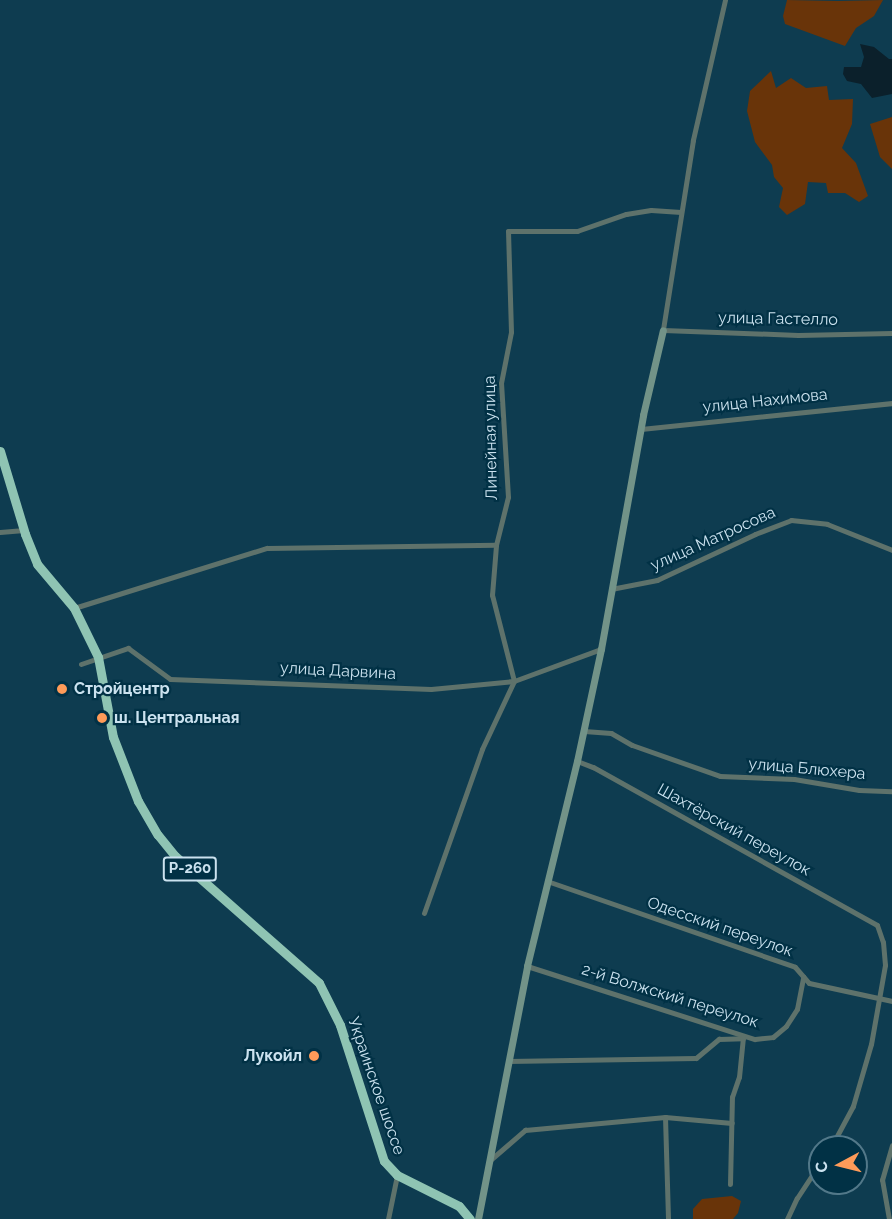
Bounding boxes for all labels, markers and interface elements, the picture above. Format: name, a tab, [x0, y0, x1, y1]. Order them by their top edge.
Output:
street label: улица Гастелло	[718, 308, 838, 330]
street label: Линейная улица	[480, 375, 502, 501]
street label: улица Нахимова	[702, 385, 828, 417]
street label: улица Матросова	[648, 503, 778, 575]
street label: улица Дарвина	[280, 658, 396, 684]
place label: Стройцентр	[74, 679, 170, 699]
marker: Стройцентр	[55, 682, 69, 696]
place label: ш. Центральная	[114, 708, 240, 728]
marker: ш. Центральная	[95, 711, 109, 725]
street label: улица Блюхера	[748, 754, 866, 784]
street label: Шахтёрский переулок	[654, 780, 814, 880]
road number: Р-260	[162, 857, 219, 881]
street label: Одесский переулок	[645, 893, 795, 961]
street label: 2-й Волжский переулок	[579, 960, 761, 1032]
street label: Украинское шоссе	[343, 1015, 409, 1157]
place label: Лукойл	[244, 1046, 302, 1066]
marker: Лукойл	[307, 1049, 321, 1063]
north arrow	[808, 1135, 868, 1195]
text: С	[812, 1160, 832, 1174]

